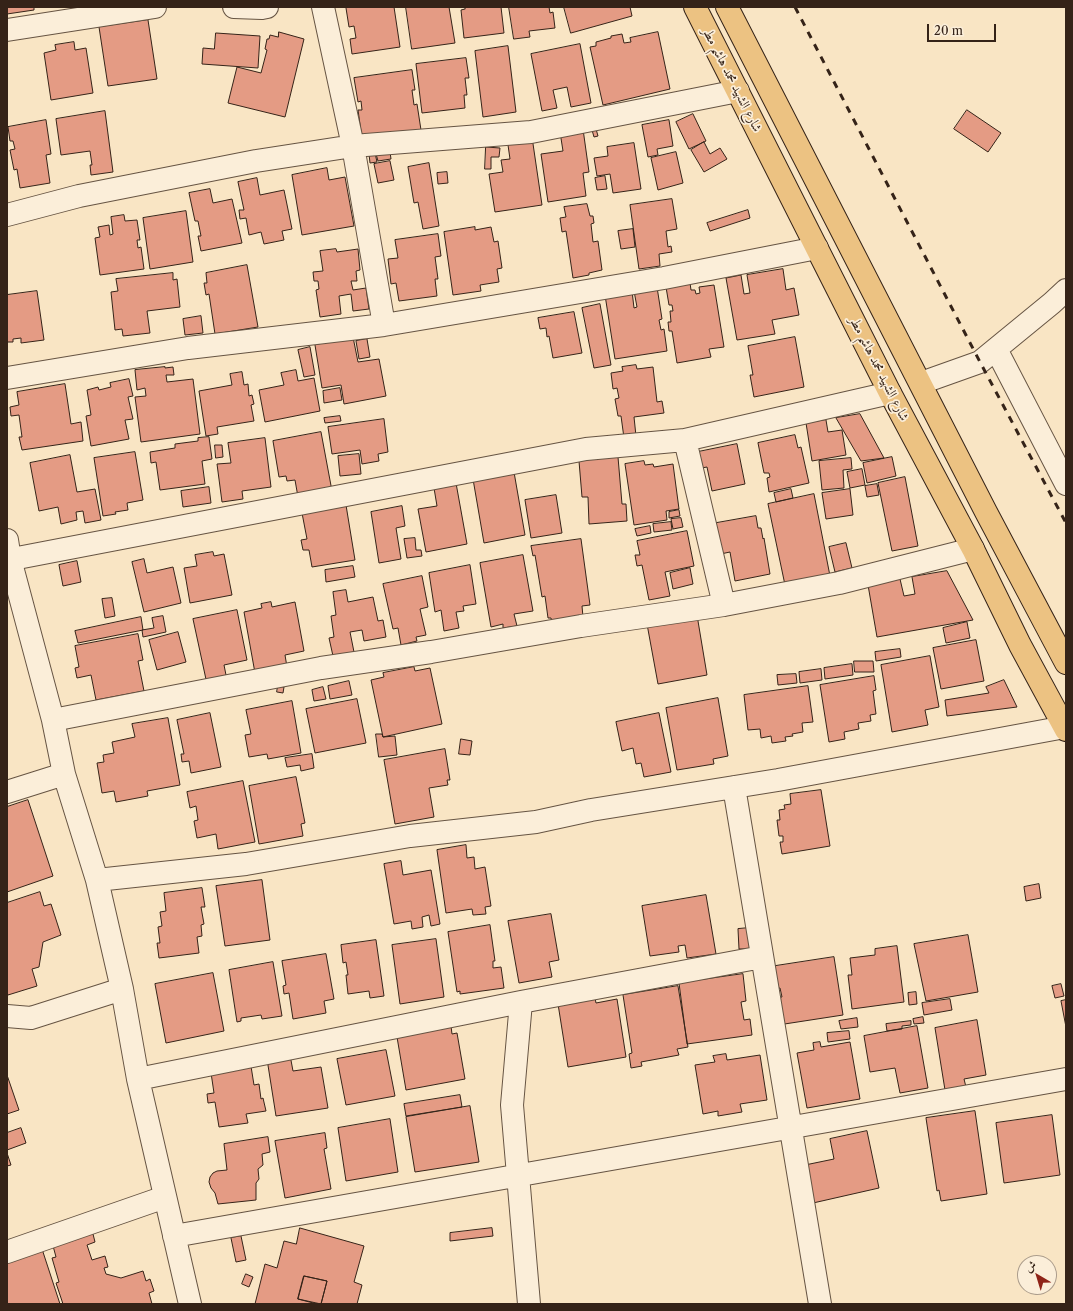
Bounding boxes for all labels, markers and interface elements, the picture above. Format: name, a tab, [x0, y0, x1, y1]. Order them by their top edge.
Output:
scale bar	[929, 16, 998, 42]
text: 20 m	[934, 23, 963, 38]
street label: شارع الشهيد محمد هاشم مطر	[699, 25, 765, 135]
street label: شارع الشهيد محمد هاشم مطر	[846, 314, 912, 424]
north arrow	[1017, 1255, 1057, 1295]
text: ش	[1022, 1257, 1039, 1275]

